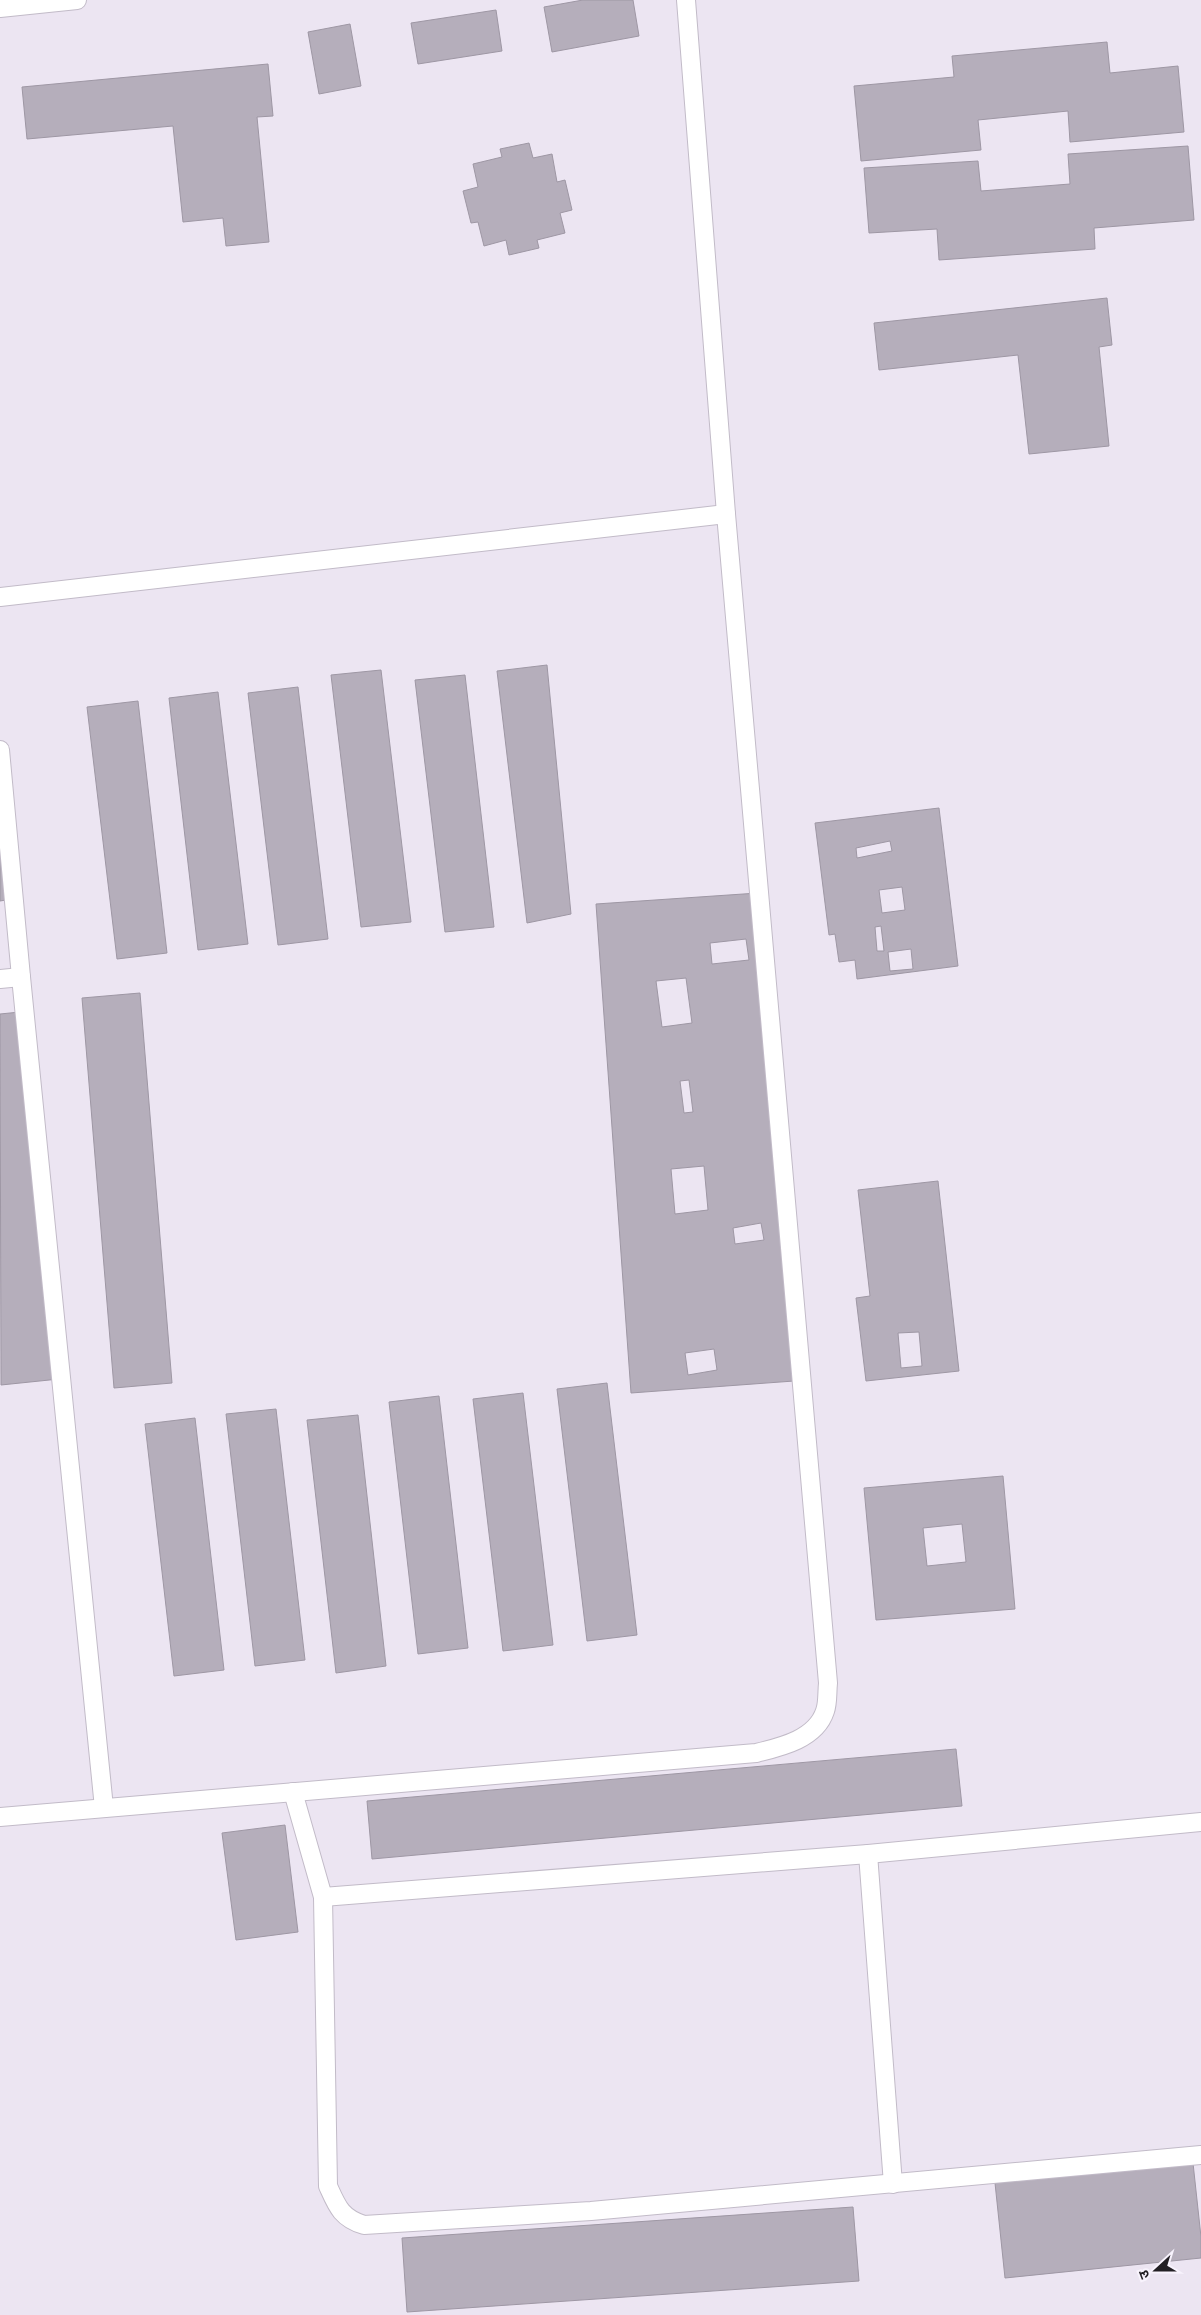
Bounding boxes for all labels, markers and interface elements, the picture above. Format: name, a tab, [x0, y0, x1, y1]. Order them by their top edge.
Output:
north arrow	[1131, 2245, 1181, 2295]
text: उ	[1135, 2267, 1153, 2281]

